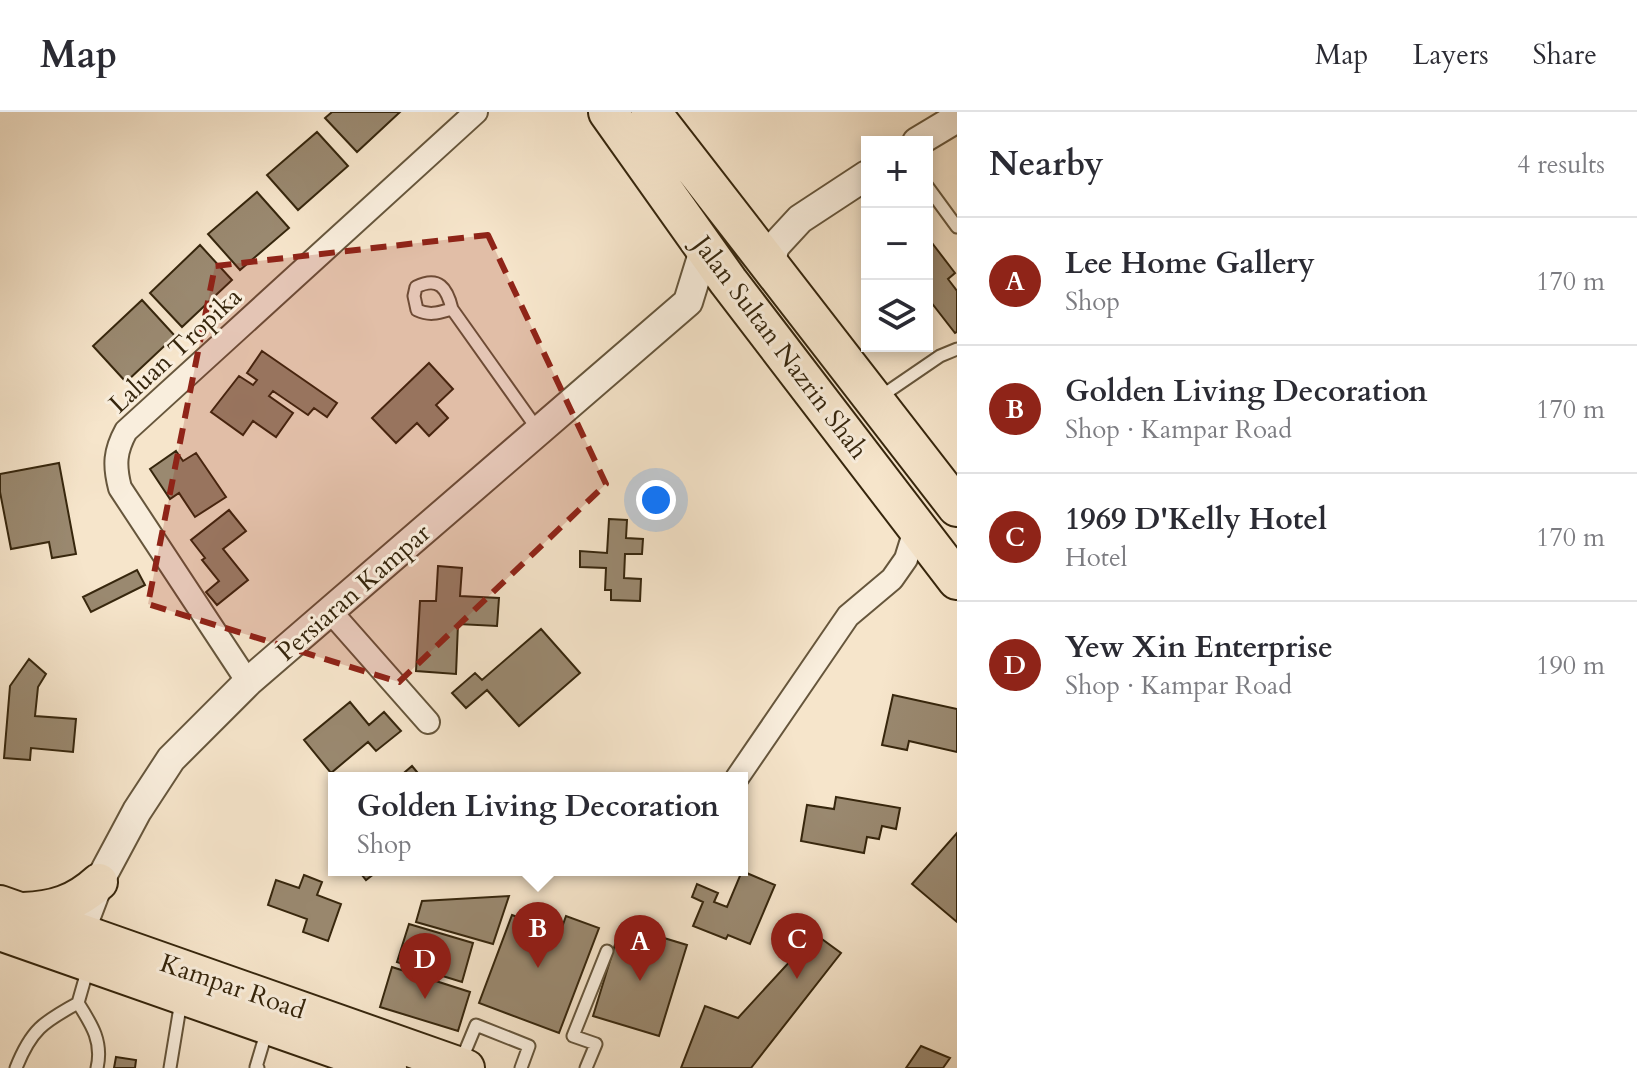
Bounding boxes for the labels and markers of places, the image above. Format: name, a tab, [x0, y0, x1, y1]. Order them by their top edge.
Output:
pin: B	[512, 902, 564, 968]
pin: C	[771, 913, 823, 979]
pin: A	[614, 915, 666, 981]
pin: D	[399, 933, 451, 999]

